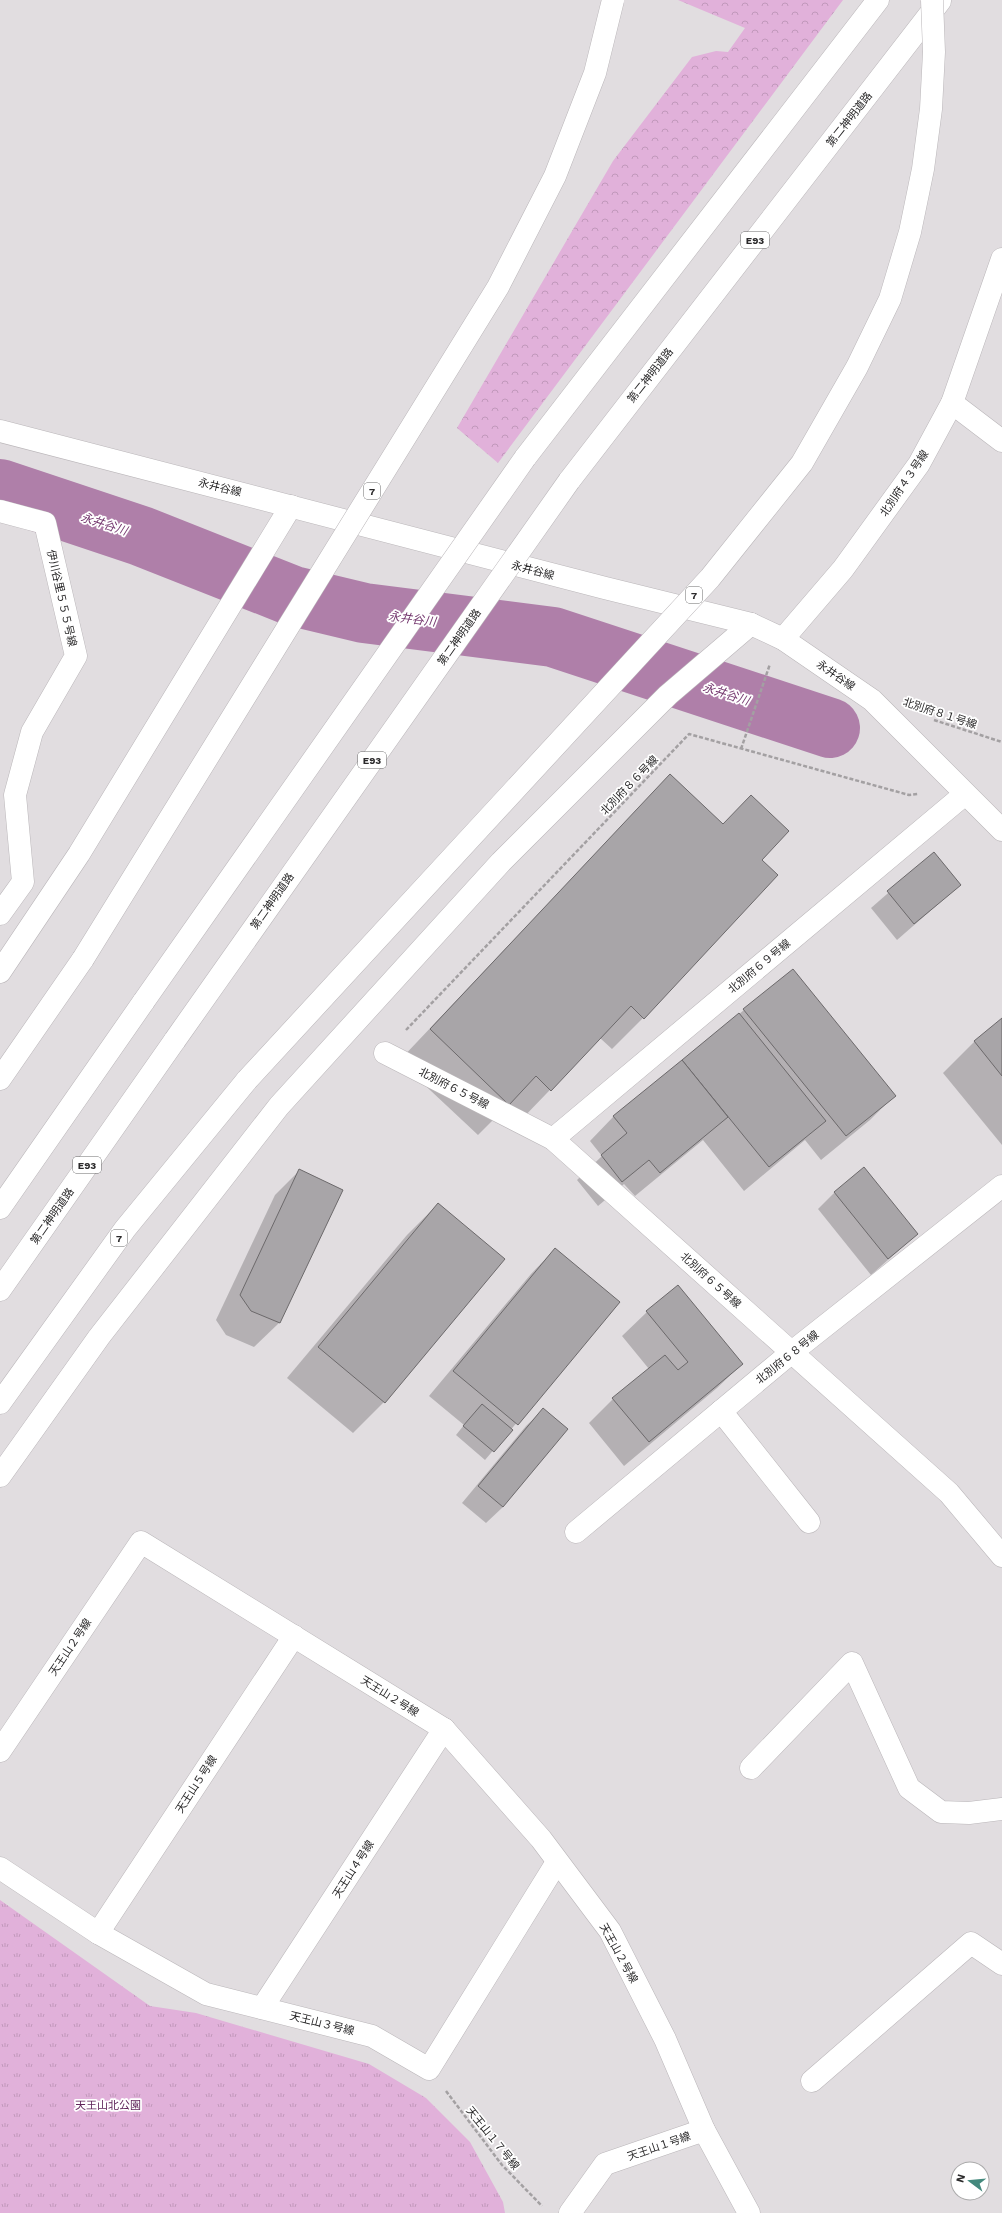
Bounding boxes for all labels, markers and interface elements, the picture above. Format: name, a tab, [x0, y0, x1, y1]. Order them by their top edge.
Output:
street label: 第二神明道路	[824, 89, 875, 149]
road number: E93	[741, 232, 769, 248]
street label: 第二神明道路	[625, 345, 676, 405]
street label: 北別府４３号線	[877, 448, 931, 519]
street label: 永井谷線	[197, 476, 243, 499]
road number: 7	[364, 483, 380, 499]
water label: 永井谷川	[79, 510, 131, 539]
street label: 伊川谷里５５５号線	[44, 548, 79, 648]
street label: 永井谷線	[510, 559, 556, 582]
road number: 7	[686, 587, 702, 603]
street label: 第二神明道路	[435, 607, 484, 668]
water label: 永井谷川	[387, 609, 439, 629]
street label: 永井谷線	[814, 657, 857, 693]
water label: 永井谷川	[701, 680, 753, 709]
street label: 北別府８１号線	[901, 695, 978, 732]
road number: E93	[358, 752, 386, 768]
street label: 北別府８６号線	[598, 753, 661, 818]
street label: 第二神明道路	[248, 871, 297, 932]
street label: 北別府６９号線	[726, 937, 793, 996]
street label: 北別府６５号線	[417, 1065, 491, 1112]
road number: E93	[73, 1157, 101, 1173]
street label: 第二神明道路	[28, 1186, 77, 1247]
road number: 7	[111, 1230, 127, 1246]
street label: 北別府６５号線	[678, 1250, 744, 1311]
street label: 北別府６８号線	[753, 1328, 821, 1387]
street label: 天王山２号線	[47, 1616, 94, 1678]
street label: 天王山２号線	[358, 1673, 421, 1719]
street label: 天王山５号線	[173, 1753, 220, 1815]
street label: 天王山４号線	[330, 1838, 377, 1900]
street label: 天王山２号線	[597, 1921, 640, 1985]
street label: 天王山３号線	[288, 2009, 355, 2038]
park label: 天王山北公園	[75, 2099, 141, 2112]
street label: 天王山１７号線	[463, 2104, 522, 2172]
street label: 天王山１号線	[626, 2130, 692, 2163]
north arrow	[950, 2161, 990, 2201]
text: N	[953, 2173, 968, 2184]

